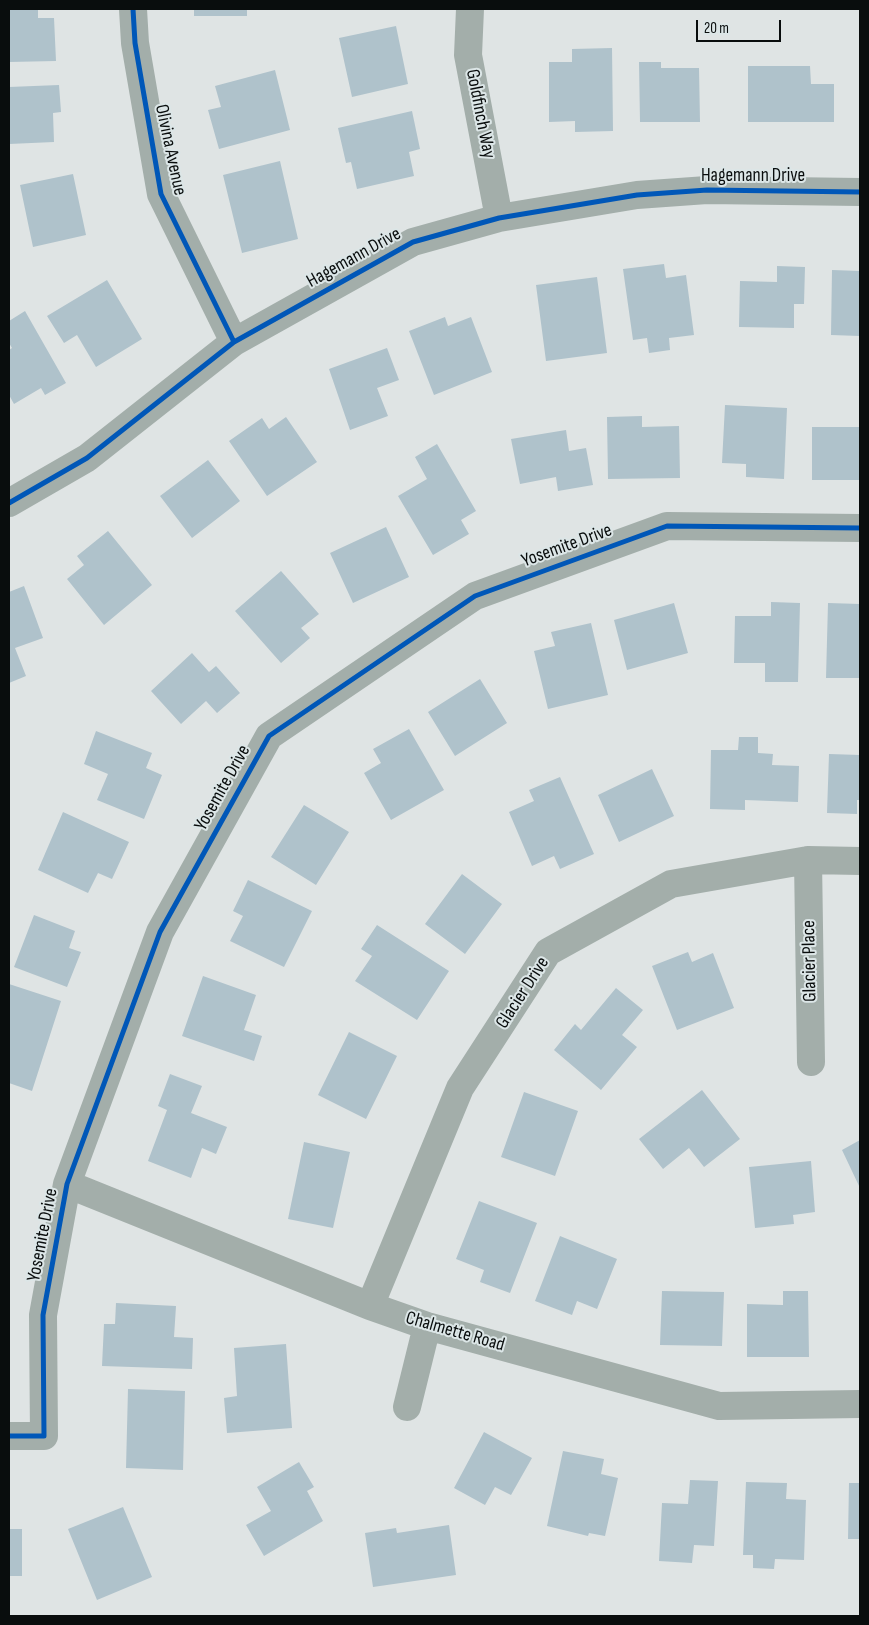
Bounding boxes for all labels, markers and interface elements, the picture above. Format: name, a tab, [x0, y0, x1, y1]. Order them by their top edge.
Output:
scale bar	[699, 10, 784, 42]
text: 20 m	[704, 19, 729, 38]
street label: Goldfinch Way	[460, 67, 500, 161]
street label: Olivina Avenue	[149, 102, 191, 198]
street label: Hagemann Drive	[701, 165, 805, 187]
street label: Hagemann Drive	[303, 223, 405, 293]
street label: Yosemite Drive	[519, 519, 615, 573]
street label: Yosemite Drive	[190, 741, 256, 835]
street label: Glacier Place	[798, 920, 822, 1002]
street label: Glacier Drive	[491, 953, 555, 1033]
street label: Yosemite Drive	[23, 1186, 63, 1284]
street label: Chalmette Road	[403, 1307, 507, 1357]

